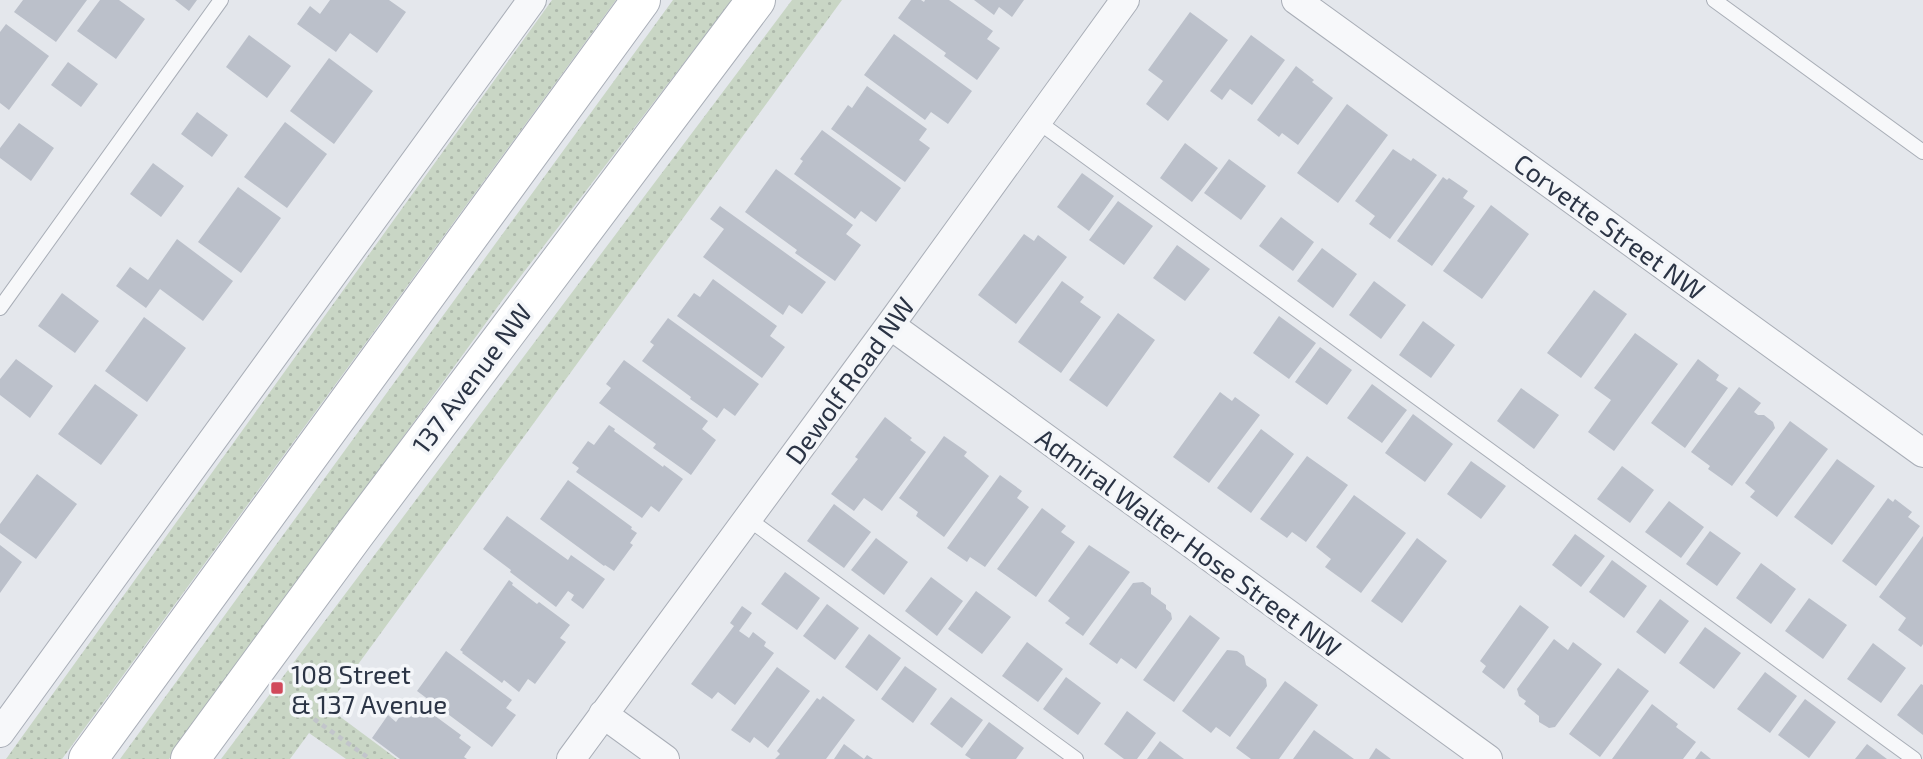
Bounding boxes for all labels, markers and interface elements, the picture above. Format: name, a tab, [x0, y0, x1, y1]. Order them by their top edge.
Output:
street label: Corvette Street NW	[1509, 146, 1711, 306]
street label: Dewolf Road NW	[778, 290, 920, 470]
street label: 137 Avenue NW	[405, 297, 537, 459]
street label: Admiral Walter Hose Street NW	[1030, 421, 1348, 663]
place label: 108 Street & 137 Avenue	[291, 658, 447, 719]
marker: 108 Street & 137 Avenue	[269, 680, 285, 696]

